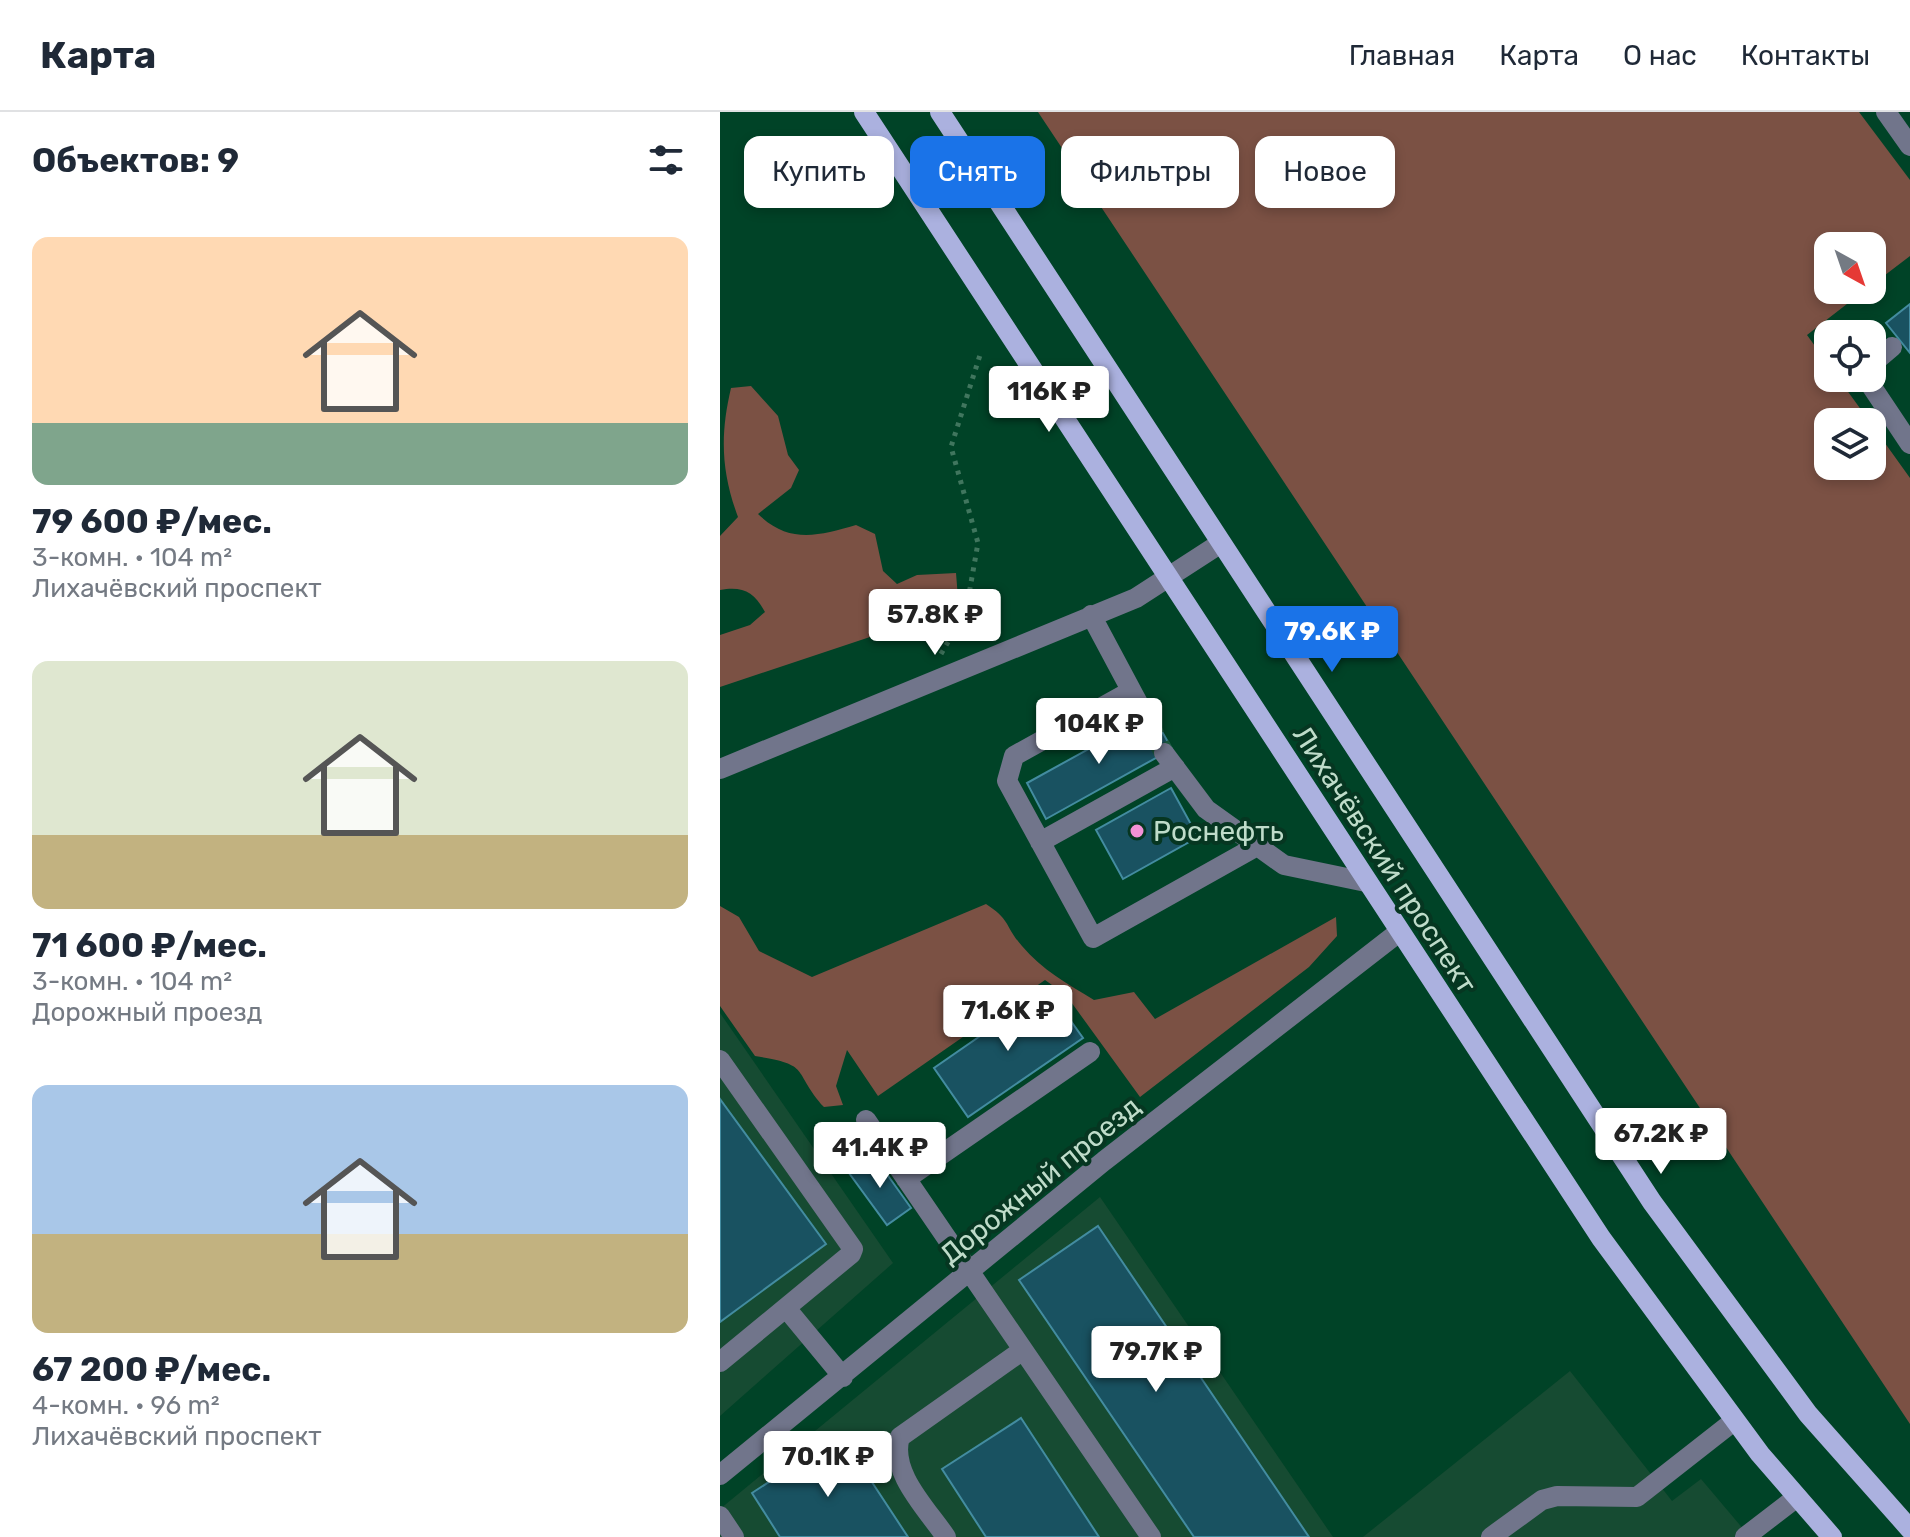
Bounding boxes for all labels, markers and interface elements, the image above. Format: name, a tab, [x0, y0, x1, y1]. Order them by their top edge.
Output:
text: Карта	[40, 32, 156, 78]
text: Главная	[1349, 39, 1455, 72]
text: Карта	[1499, 39, 1579, 72]
text: О нас	[1623, 39, 1697, 72]
text: Контакты	[1741, 39, 1870, 72]
chip: Купить	[744, 136, 894, 208]
chip: Снять	[910, 136, 1045, 208]
chip: Фильтры	[1061, 136, 1239, 208]
chip: Новое	[1255, 136, 1395, 208]
icon: filters	[644, 138, 688, 182]
text: Объектов: 9	[32, 140, 239, 181]
north arrow	[1814, 232, 1886, 304]
map controls	[1814, 232, 1886, 480]
icon: home	[288, 289, 432, 433]
button: locate	[1814, 320, 1886, 392]
pin: 116K ₽	[984, 366, 1114, 434]
text: 116K ₽	[1007, 376, 1091, 407]
button: layers	[1814, 408, 1886, 480]
text: 79 600 ₽/мес.	[32, 501, 272, 542]
text: 3-комн. · 104 m²	[32, 542, 232, 573]
text: Лихачёвский проспект	[32, 573, 322, 604]
pin: 57.8K ₽	[861, 589, 1009, 657]
text: 57.8K ₽	[887, 599, 983, 630]
pin: 79.6K ₽	[1258, 606, 1406, 674]
text: 79.6K ₽	[1284, 616, 1380, 647]
pin: 104K ₽	[1034, 698, 1164, 766]
text: 104K ₽	[1054, 708, 1144, 739]
icon: home	[288, 713, 432, 857]
street label: Лихачёвский проспект	[1286, 719, 1483, 999]
place label: Роснефть	[1153, 815, 1284, 848]
marker: Роснефть	[1128, 822, 1146, 840]
text: 71 600 ₽/мес.	[32, 925, 267, 966]
text: 3-комн. · 104 m²	[32, 966, 232, 997]
pin: 71.6K ₽	[934, 985, 1082, 1053]
text: 71.6K ₽	[961, 995, 1055, 1026]
text: Дорожный проезд	[32, 997, 262, 1028]
street label: Дорожный проезд	[934, 1090, 1147, 1271]
pin: 67.2K ₽	[1587, 1108, 1735, 1176]
text: 67.2K ₽	[1613, 1118, 1709, 1149]
pin: 41.4K ₽	[806, 1122, 954, 1190]
text: 41.4K ₽	[832, 1132, 928, 1163]
icon: home	[288, 1137, 432, 1281]
pin: 79.7K ₽	[1082, 1326, 1230, 1394]
text: 79.7K ₽	[1109, 1336, 1203, 1367]
text: 67 200 ₽/мес.	[32, 1349, 271, 1390]
text: 4-комн. · 96 m²	[32, 1390, 220, 1421]
text: Лихачёвский проспект	[32, 1421, 322, 1452]
pin: 70.1K ₽	[754, 1431, 902, 1499]
text: 70.1K ₽	[782, 1441, 874, 1472]

